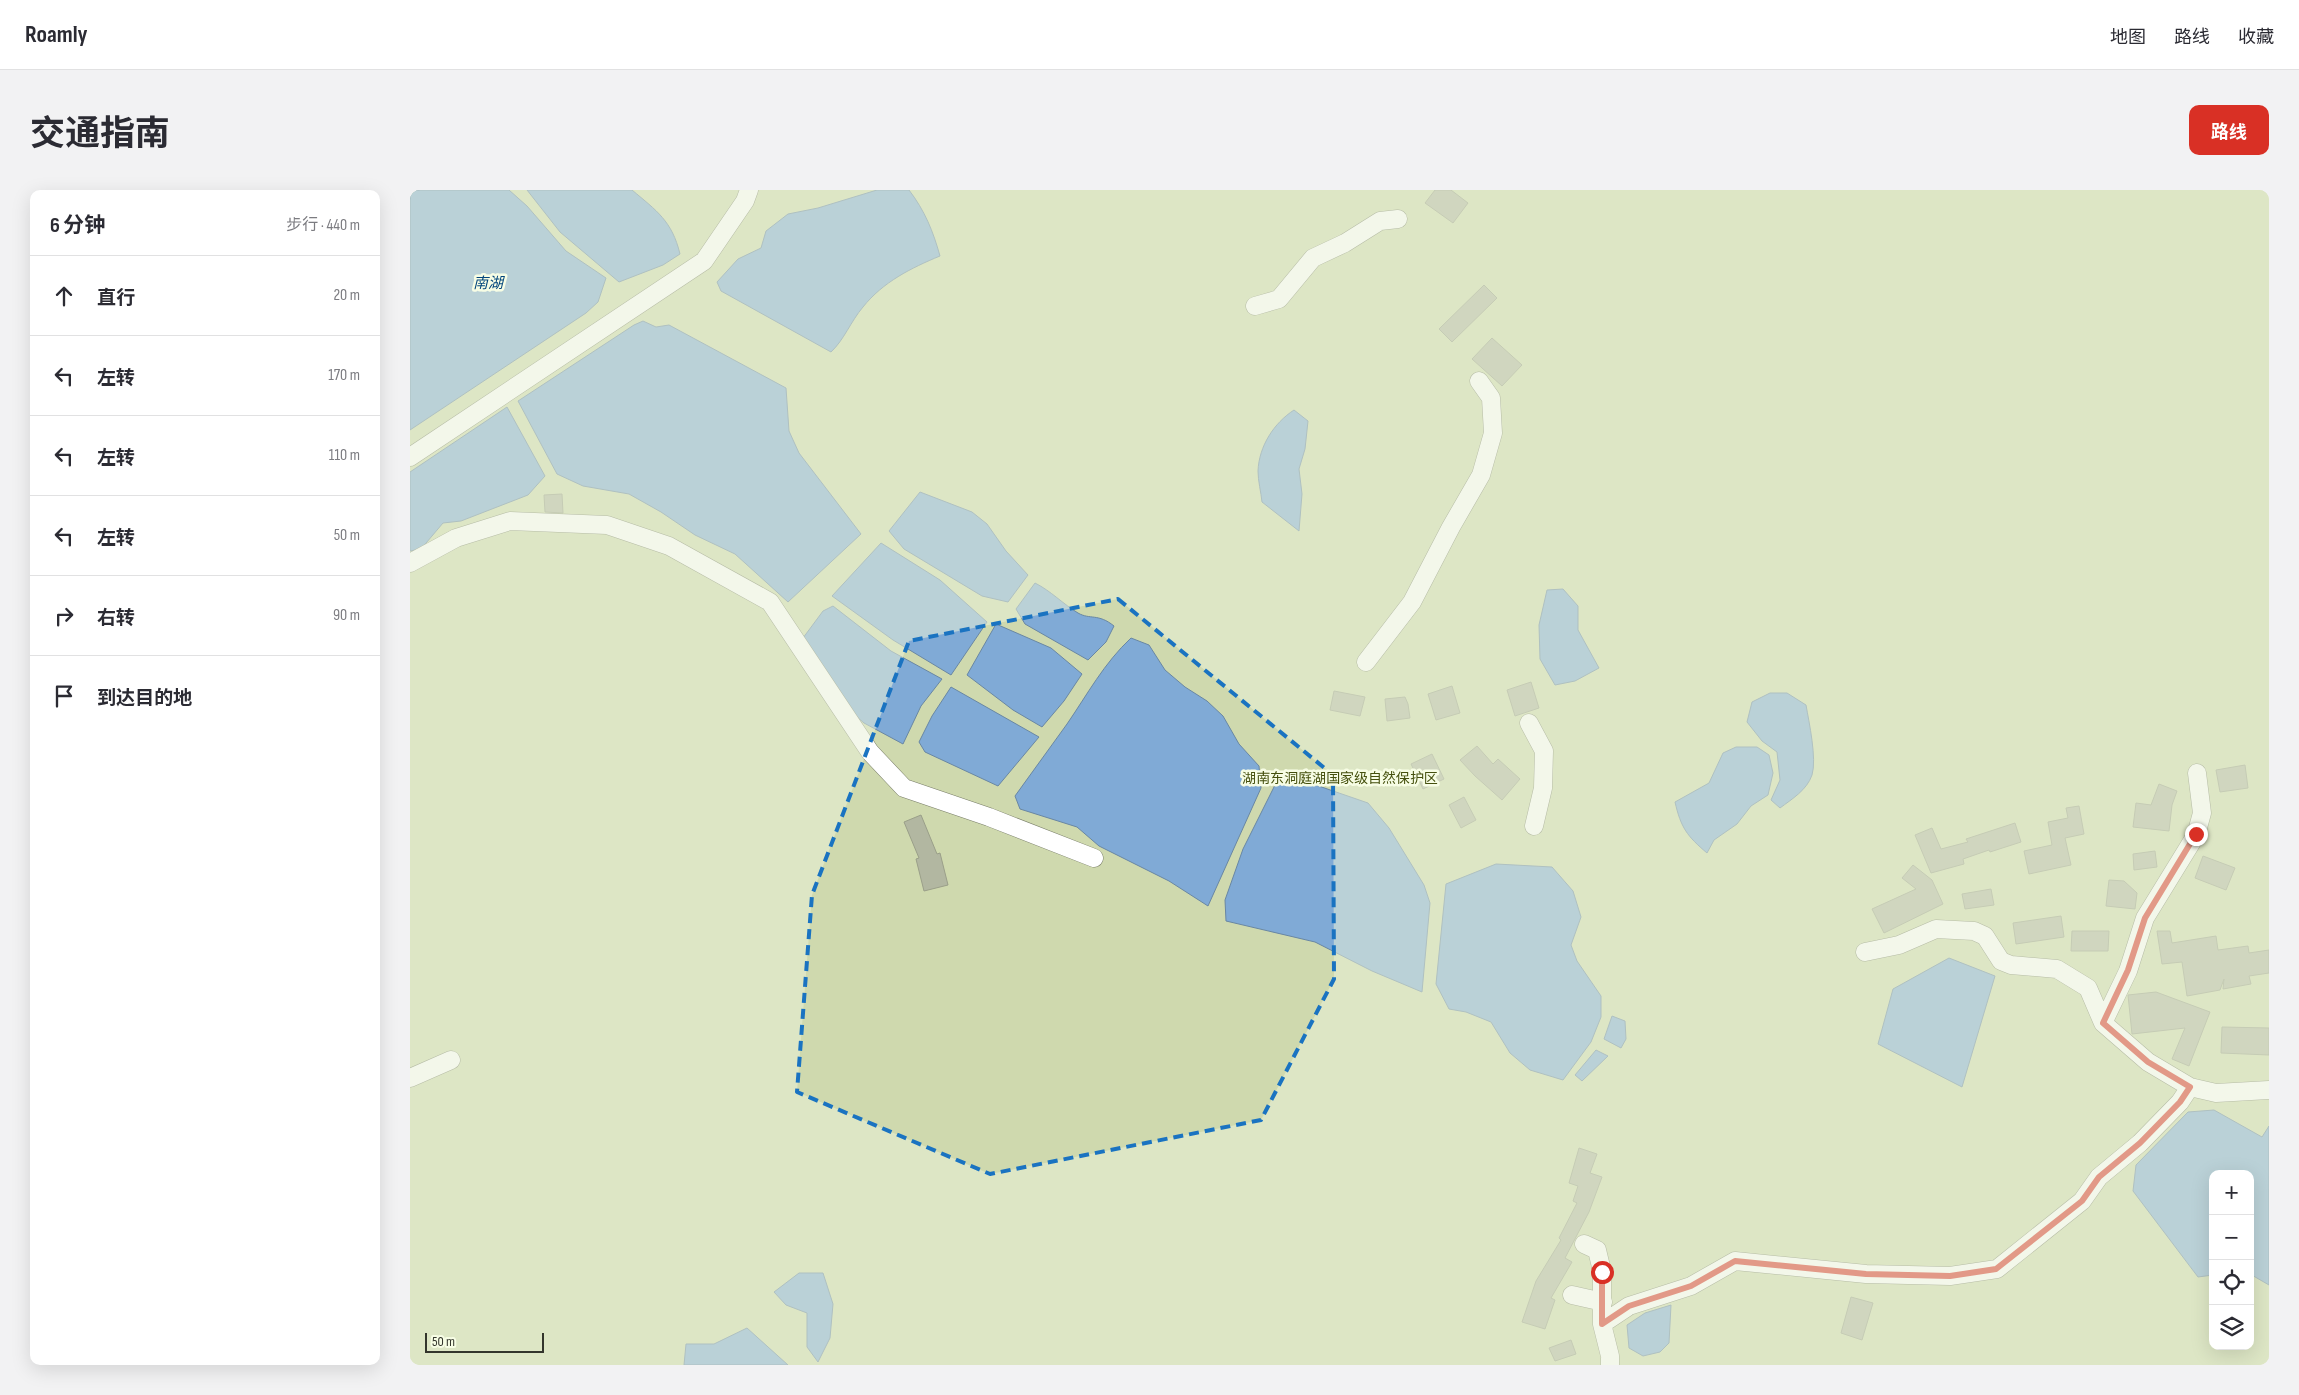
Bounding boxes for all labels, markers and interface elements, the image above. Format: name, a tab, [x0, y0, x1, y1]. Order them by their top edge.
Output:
text: Roamly	[25, 20, 88, 49]
text: 地图	[2110, 27, 2146, 48]
text: 路线	[2174, 27, 2210, 48]
text: 收藏	[2238, 27, 2274, 48]
button: 路线	[2189, 105, 2269, 155]
text: 交通指南	[30, 113, 170, 156]
text: 6 分钟	[50, 213, 105, 238]
text: 步行 · 440 m	[286, 216, 360, 235]
water label: 南湖	[473, 274, 505, 293]
icon: ahead	[50, 282, 78, 310]
text: 20 m	[333, 286, 360, 305]
text: 直行	[97, 287, 135, 310]
icon: left	[50, 362, 78, 390]
text: 170 m	[328, 366, 360, 385]
text: 左转	[97, 367, 135, 390]
icon: left	[50, 442, 78, 470]
text: 110 m	[329, 446, 360, 465]
text: 左转	[97, 447, 135, 470]
icon: left	[50, 522, 78, 550]
text: 50 m	[334, 526, 360, 545]
text: 左转	[97, 527, 135, 550]
icon: right	[50, 602, 78, 630]
text: 90 m	[333, 606, 360, 625]
text: 右转	[97, 607, 135, 630]
icon: arrive	[50, 682, 78, 710]
text: 到达目的地	[97, 687, 192, 710]
park label: 湖南东洞庭湖国家级自然保护区	[1242, 770, 1438, 787]
route end	[2185, 823, 2208, 846]
map controls	[2209, 1170, 2254, 1350]
button: +	[2209, 1170, 2254, 1215]
button: −	[2209, 1215, 2254, 1260]
button: locate	[2209, 1260, 2254, 1305]
route start	[1591, 1261, 1614, 1284]
button: layers	[2209, 1305, 2254, 1350]
scale bar	[425, 1330, 544, 1353]
text: 50 m	[432, 1333, 455, 1350]

